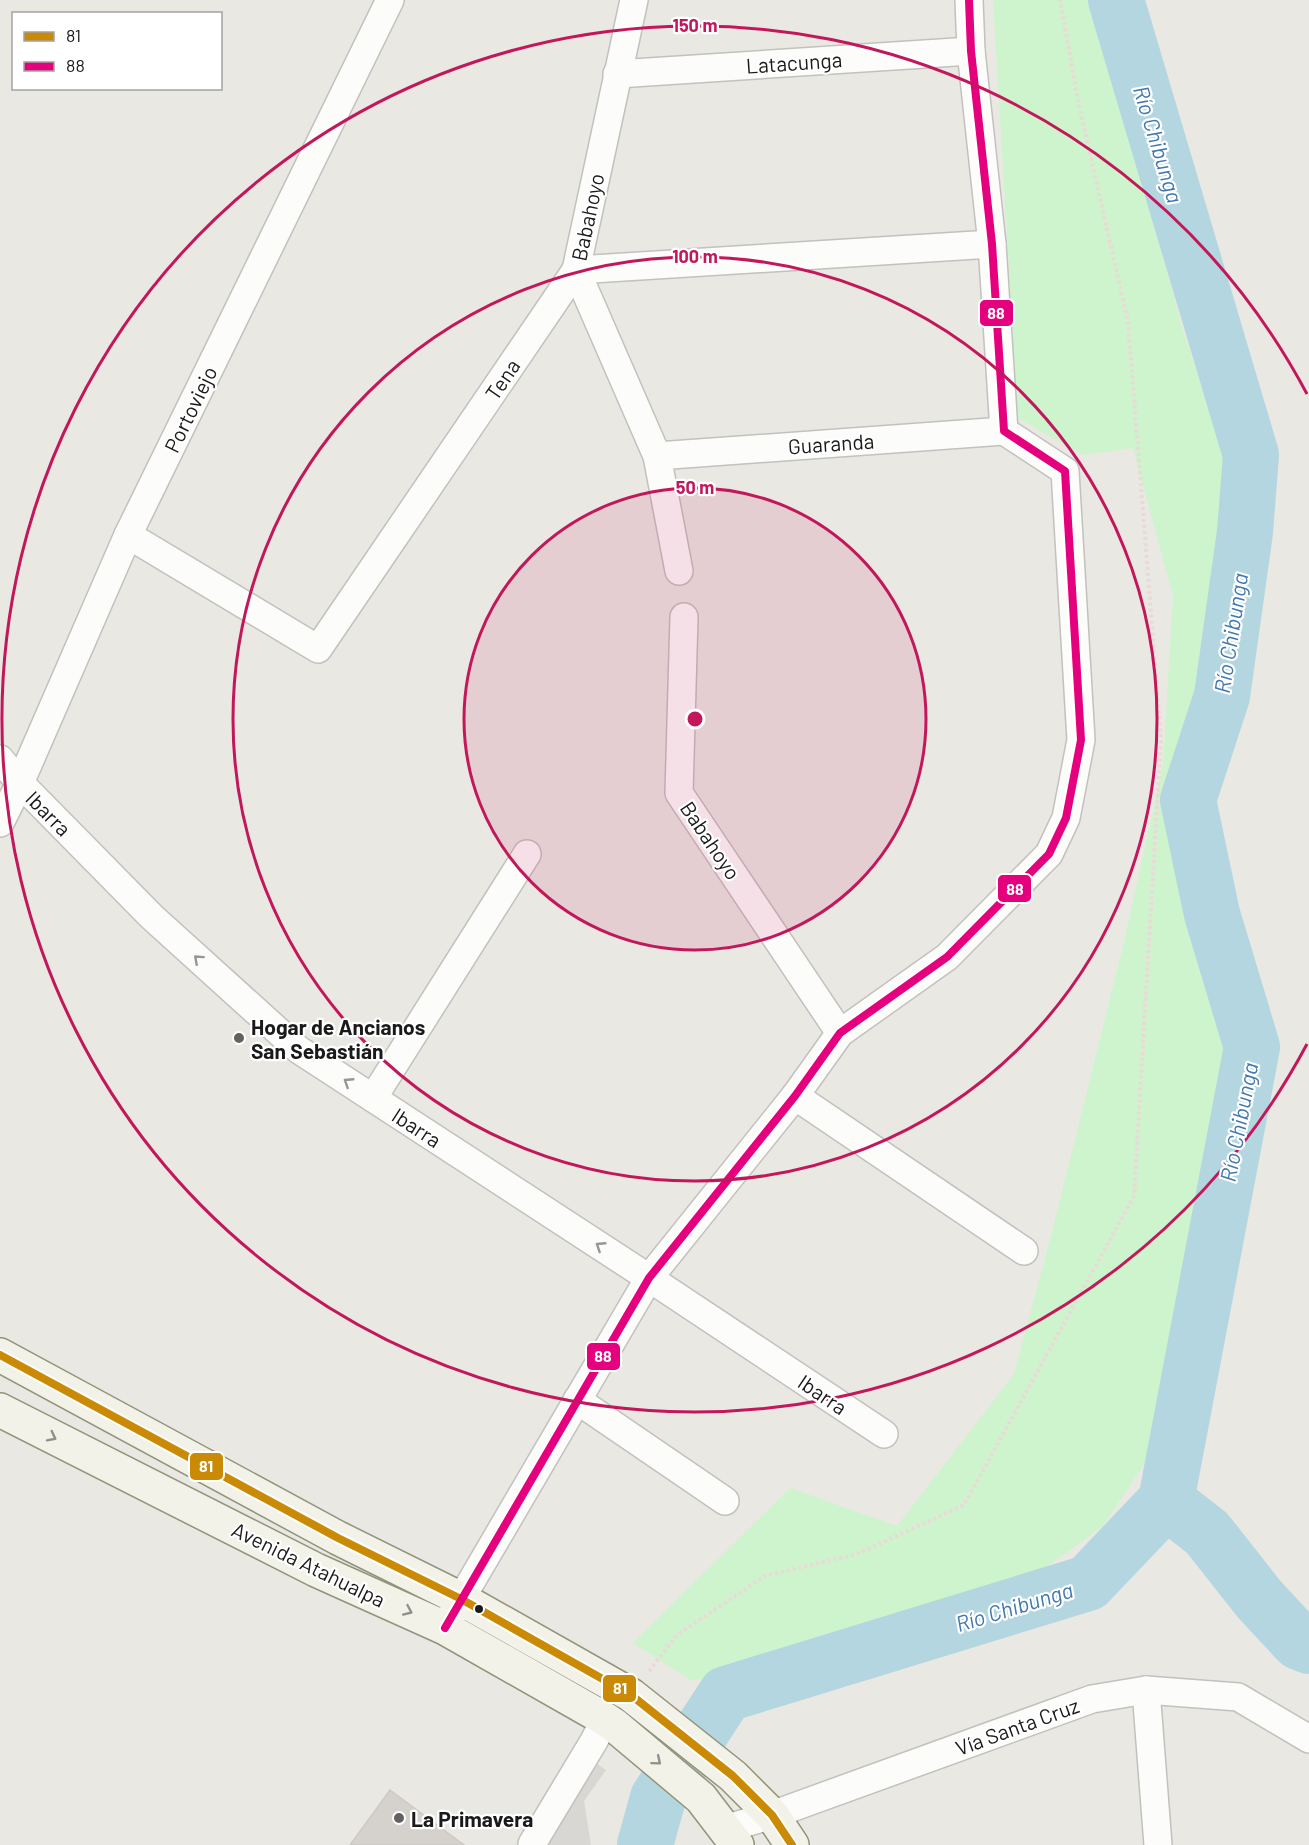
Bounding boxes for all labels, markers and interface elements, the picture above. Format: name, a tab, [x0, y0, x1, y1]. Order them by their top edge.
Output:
legend	[12, 12, 222, 90]
text: 150 m	[673, 14, 717, 36]
text: 81	[66, 24, 81, 46]
street label: Latacunga	[745, 46, 843, 78]
text: 88	[66, 54, 85, 76]
water label: Río Chibunga	[1129, 82, 1189, 206]
street label: Babahoyo	[566, 171, 608, 263]
text: 100 m	[672, 245, 718, 267]
line badge: 88	[979, 299, 1014, 327]
text: 88	[987, 303, 1005, 322]
street label: Tena	[479, 354, 525, 404]
street label: Portoviejo	[158, 362, 222, 456]
street label: Guaranda	[787, 428, 875, 458]
text: 50 m	[676, 476, 714, 498]
water label: Río Chibunga	[1208, 571, 1252, 695]
centre of rings	[685, 709, 705, 729]
street label: Ibarra	[21, 785, 77, 841]
street label: Babahoyo	[676, 796, 746, 884]
line badge: 88	[997, 874, 1032, 903]
text: 88	[1006, 879, 1024, 898]
one-way arrow	[195, 955, 205, 966]
place label: Hogar de Ancianos San Sebastián	[251, 1014, 425, 1063]
marker: Hogar de Ancianos San Sebastián	[232, 1031, 246, 1045]
water label: Río Chibunga	[1214, 1060, 1262, 1184]
one-way arrow	[344, 1079, 355, 1090]
street label: Ibarra	[388, 1102, 446, 1152]
one-way arrow	[596, 1242, 607, 1253]
line badge: 88	[586, 1342, 621, 1371]
text: 88	[594, 1346, 612, 1365]
street label: Ibarra	[794, 1369, 852, 1419]
one-way arrow	[46, 1429, 57, 1441]
line badge: 81	[189, 1452, 224, 1481]
text: 81	[199, 1456, 213, 1475]
street label: Avenida Atahualpa	[228, 1516, 390, 1612]
water label: Río Chibunga	[952, 1576, 1076, 1636]
unlabelled marker	[473, 1603, 485, 1615]
one-way arrow	[401, 1604, 412, 1616]
line badge: 81	[602, 1674, 637, 1703]
text: 81	[613, 1678, 627, 1697]
street label: Vía Santa Cruz	[952, 1692, 1082, 1760]
one-way arrow	[651, 1754, 662, 1765]
place label: La Primavera	[411, 1806, 533, 1831]
marker: La Primavera	[392, 1811, 406, 1825]

